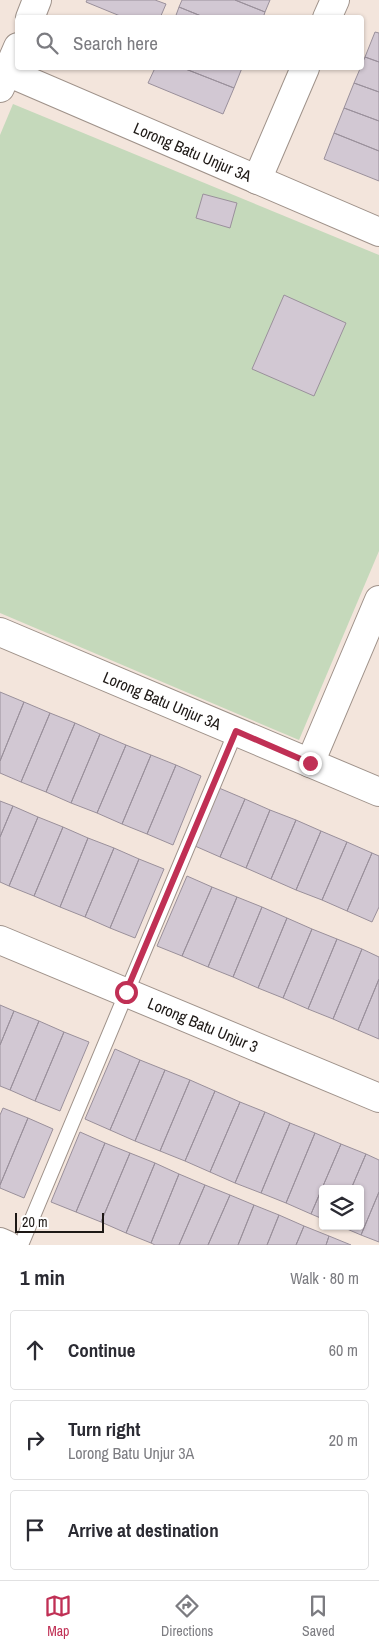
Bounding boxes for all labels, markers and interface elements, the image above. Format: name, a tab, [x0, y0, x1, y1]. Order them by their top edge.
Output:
search box	[15, 15, 364, 70]
icon: search	[33, 29, 61, 57]
text: Search here	[73, 30, 158, 56]
street label: Lorong Batu Unjur 3A	[130, 117, 255, 187]
street label: Lorong Batu Unjur 3A	[100, 666, 225, 735]
route end	[299, 752, 322, 775]
route start	[115, 981, 138, 1004]
street label: Lorong Batu Unjur 3	[145, 992, 262, 1057]
map controls	[319, 1185, 364, 1230]
button: layers	[319, 1185, 364, 1230]
scale bar	[15, 1210, 104, 1233]
text: 20 m	[22, 1213, 48, 1231]
text: 1 min	[20, 1263, 65, 1292]
text: Walk · 80 m	[290, 1267, 359, 1289]
icon: ahead	[21, 1336, 49, 1364]
text: Continue	[68, 1337, 136, 1363]
text: 60 m	[329, 1339, 358, 1361]
text: Turn right	[68, 1416, 140, 1442]
icon: right	[21, 1426, 49, 1454]
text: 20 m	[329, 1429, 358, 1451]
text: Lorong Batu Unjur 3A	[68, 1442, 194, 1464]
icon: arrive	[21, 1516, 49, 1544]
text: Arrive at destination	[68, 1517, 219, 1543]
tab: Map	[44, 1592, 72, 1640]
tab: Directions	[161, 1592, 213, 1640]
tab: Saved	[302, 1592, 335, 1640]

